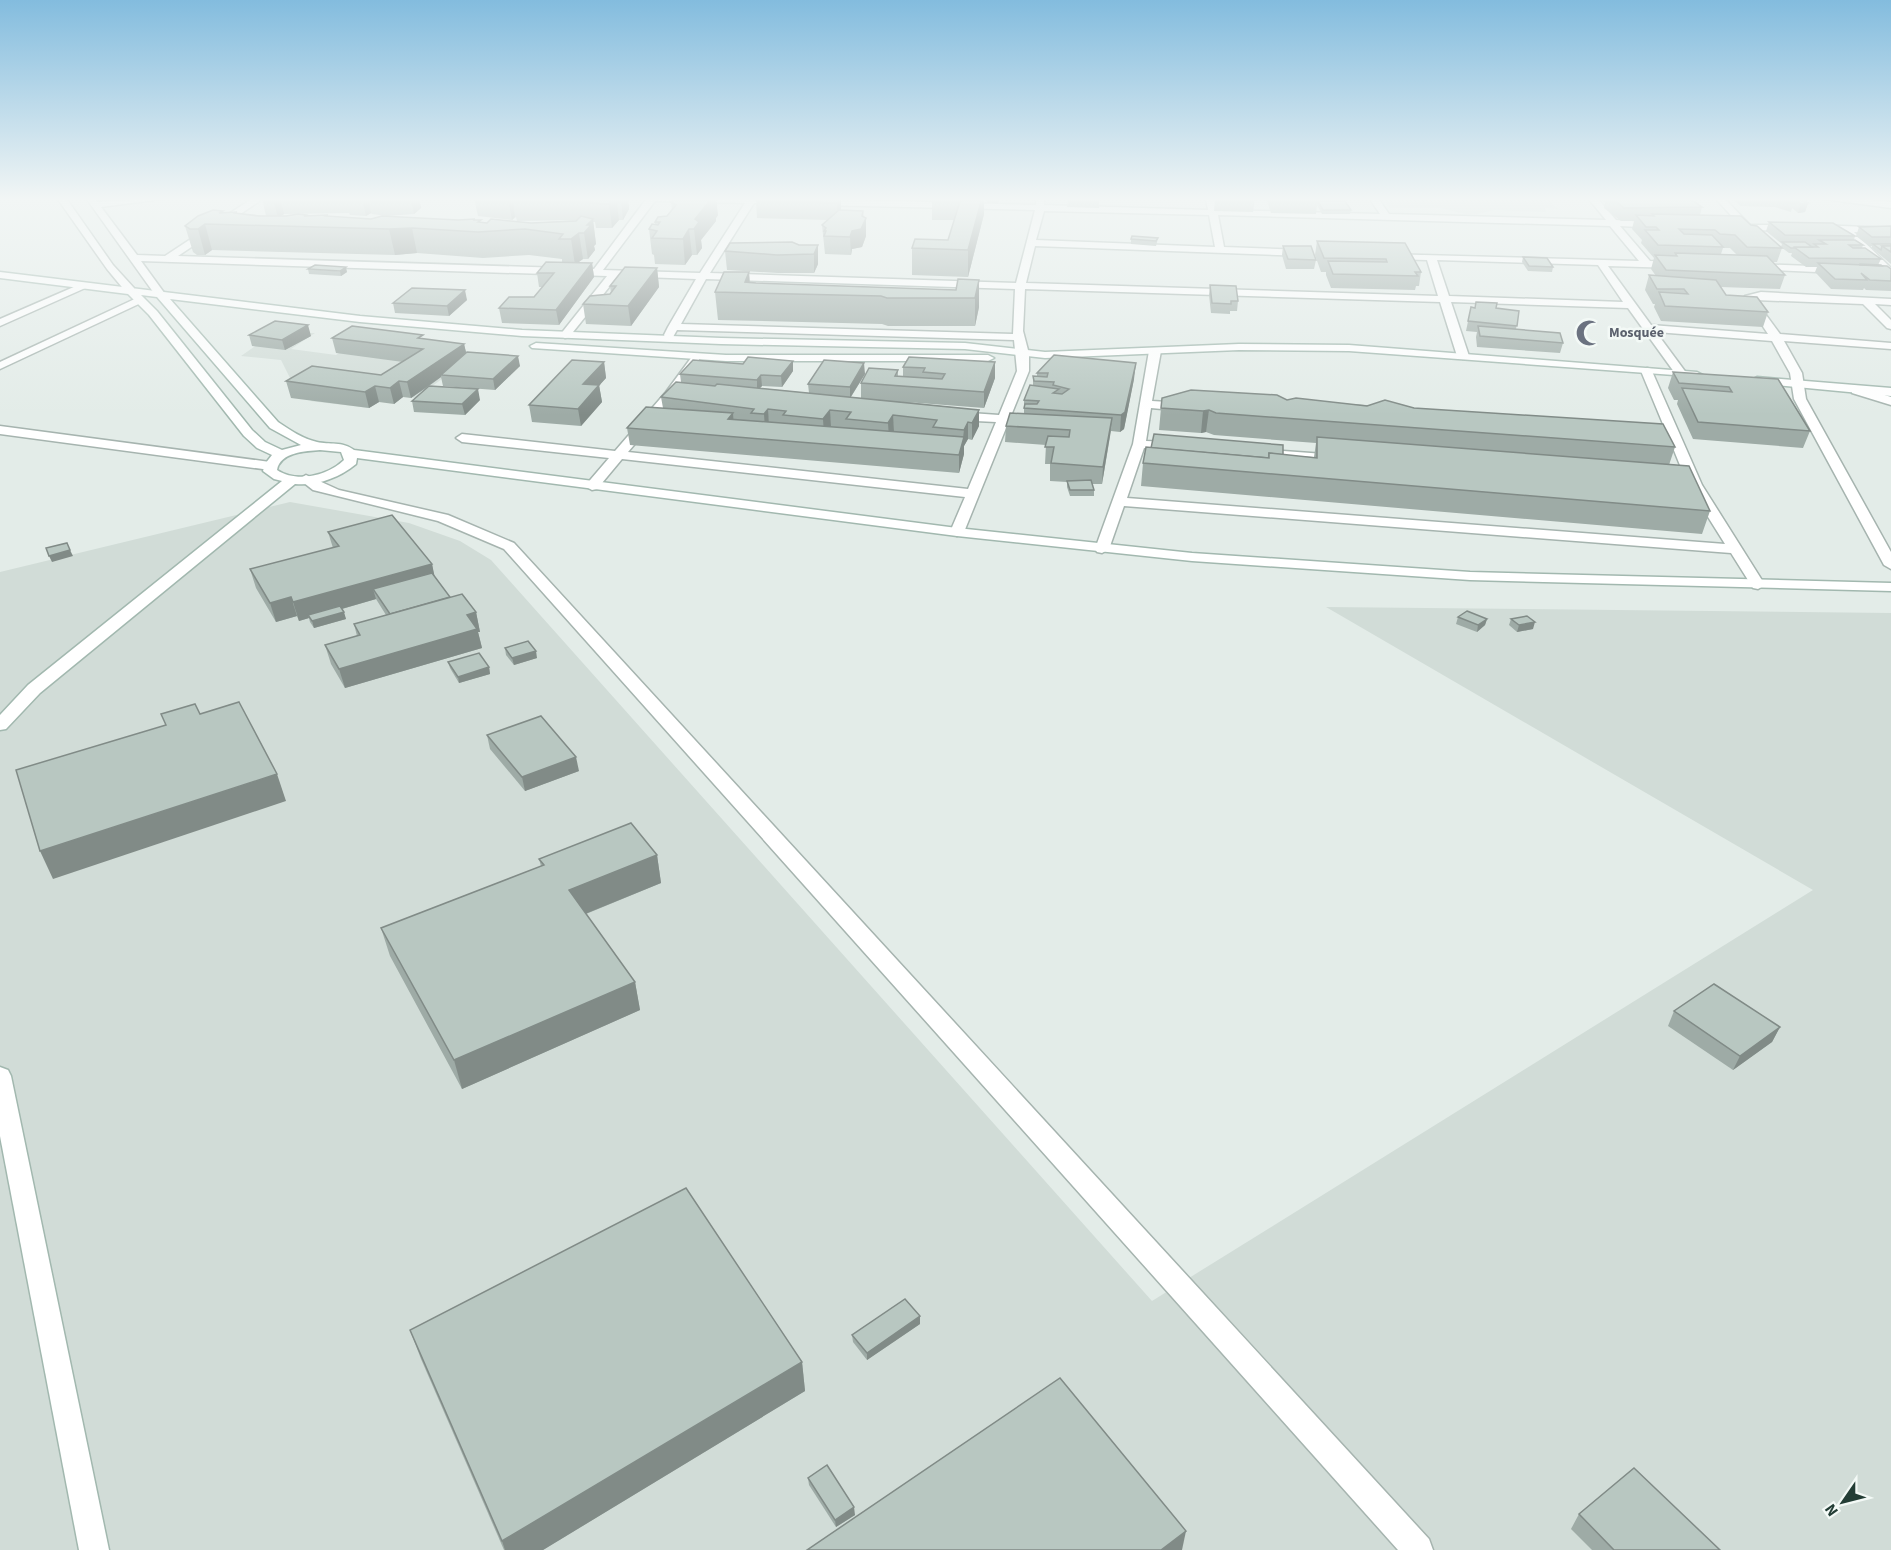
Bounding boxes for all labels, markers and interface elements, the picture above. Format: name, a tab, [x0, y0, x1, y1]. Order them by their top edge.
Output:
mosque icon: Mosquée	[1574, 318, 1604, 348]
place label: Mosquée	[1609, 323, 1664, 343]
north arrow	[1813, 1472, 1873, 1532]
text: N	[1819, 1499, 1844, 1521]

